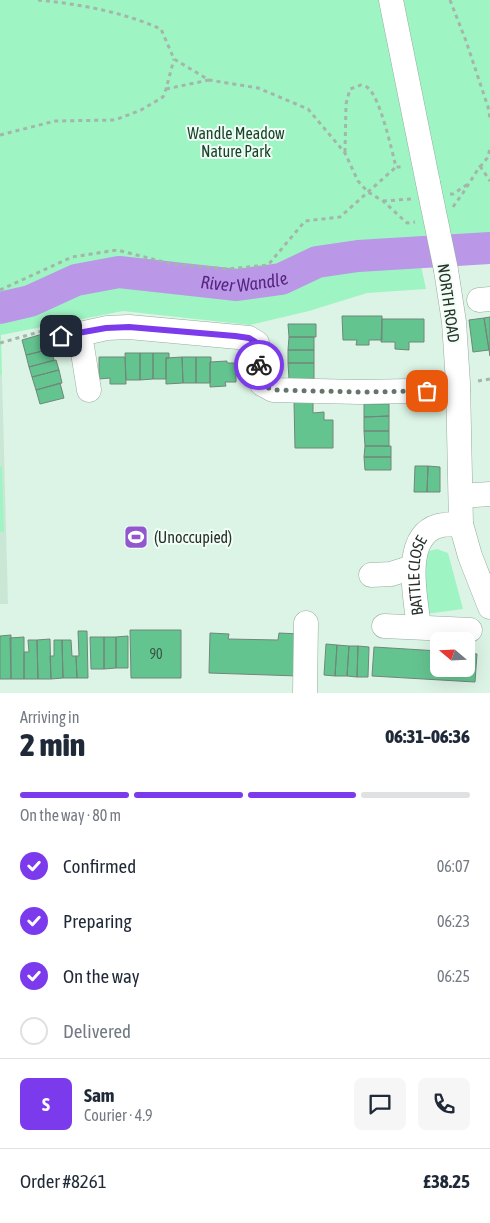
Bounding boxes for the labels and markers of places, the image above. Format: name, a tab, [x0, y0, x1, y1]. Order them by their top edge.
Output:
pin	[40, 315, 82, 357]
pin	[406, 370, 448, 412]
sports icon: (Unoccupied)	[123, 524, 149, 550]
place label: (Unoccupied)	[154, 528, 232, 547]

